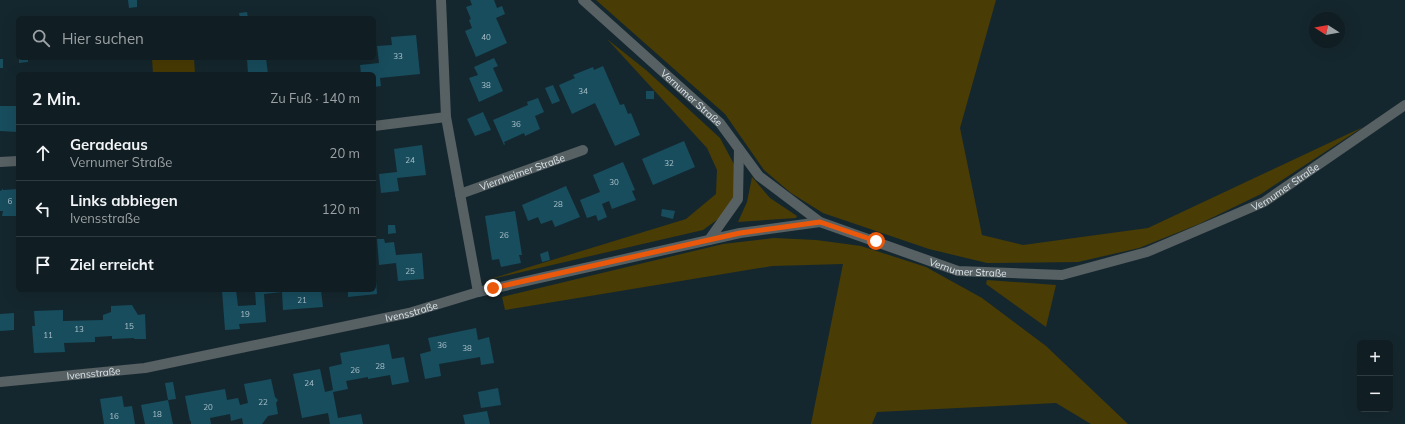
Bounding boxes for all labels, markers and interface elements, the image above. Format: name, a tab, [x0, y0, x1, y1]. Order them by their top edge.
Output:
north arrow	[1309, 12, 1345, 48]
search box	[16, 16, 376, 60]
icon: search	[30, 27, 52, 49]
text: Hier suchen	[62, 29, 144, 48]
house number: 40	[481, 32, 491, 42]
house number: 33	[393, 51, 403, 61]
street label: Vernumer Straße	[658, 67, 725, 129]
house number: 38	[481, 80, 491, 90]
house number: 34	[578, 86, 588, 96]
text: 2 Min.	[32, 88, 81, 109]
text: Zu Fuß · 140 m	[271, 90, 360, 106]
house number: 36	[511, 119, 521, 129]
text: Geradeaus	[70, 135, 148, 154]
icon: ahead	[32, 142, 54, 164]
text: 20 m	[330, 145, 360, 161]
street label: Viernheimer Straße	[478, 151, 567, 193]
text: Vernumer Straße	[70, 154, 172, 170]
house number: 24	[405, 155, 415, 165]
house number: 32	[664, 158, 674, 168]
street label: Vernumer Straße	[1249, 160, 1322, 214]
house number: 30	[609, 177, 619, 187]
text: Links abbiegen	[70, 191, 178, 210]
house number: 6	[8, 196, 13, 206]
icon: left	[32, 198, 54, 220]
house number: 28	[553, 199, 563, 209]
text: 120 m	[322, 201, 360, 217]
text: Ivensstraße	[70, 210, 140, 226]
house number: 26	[499, 230, 509, 240]
route start	[867, 232, 885, 250]
icon: arrive	[32, 254, 54, 276]
text: Ziel erreicht	[70, 255, 154, 274]
street label: Vernumer Straße	[927, 255, 1007, 280]
house number: 25	[405, 266, 415, 276]
route end	[484, 279, 502, 297]
house number: 21	[297, 295, 307, 305]
street label: Ivensstraße	[384, 299, 439, 325]
house number: 19	[240, 309, 250, 319]
house number: 15	[124, 321, 134, 331]
house number: 13	[74, 324, 84, 334]
house number: 11	[43, 330, 53, 340]
house number: 36	[437, 340, 447, 350]
map controls	[1357, 340, 1393, 412]
button: +	[1357, 340, 1393, 376]
house number: 38	[462, 343, 472, 353]
house number: 28	[375, 361, 385, 371]
street label: Ivensstraße	[66, 364, 121, 383]
house number: 26	[350, 365, 360, 375]
button: −	[1357, 376, 1393, 412]
house number: 24	[304, 378, 314, 388]
house number: 22	[258, 397, 268, 407]
house number: 20	[203, 402, 213, 412]
house number: 18	[152, 409, 162, 419]
house number: 16	[109, 411, 119, 421]

